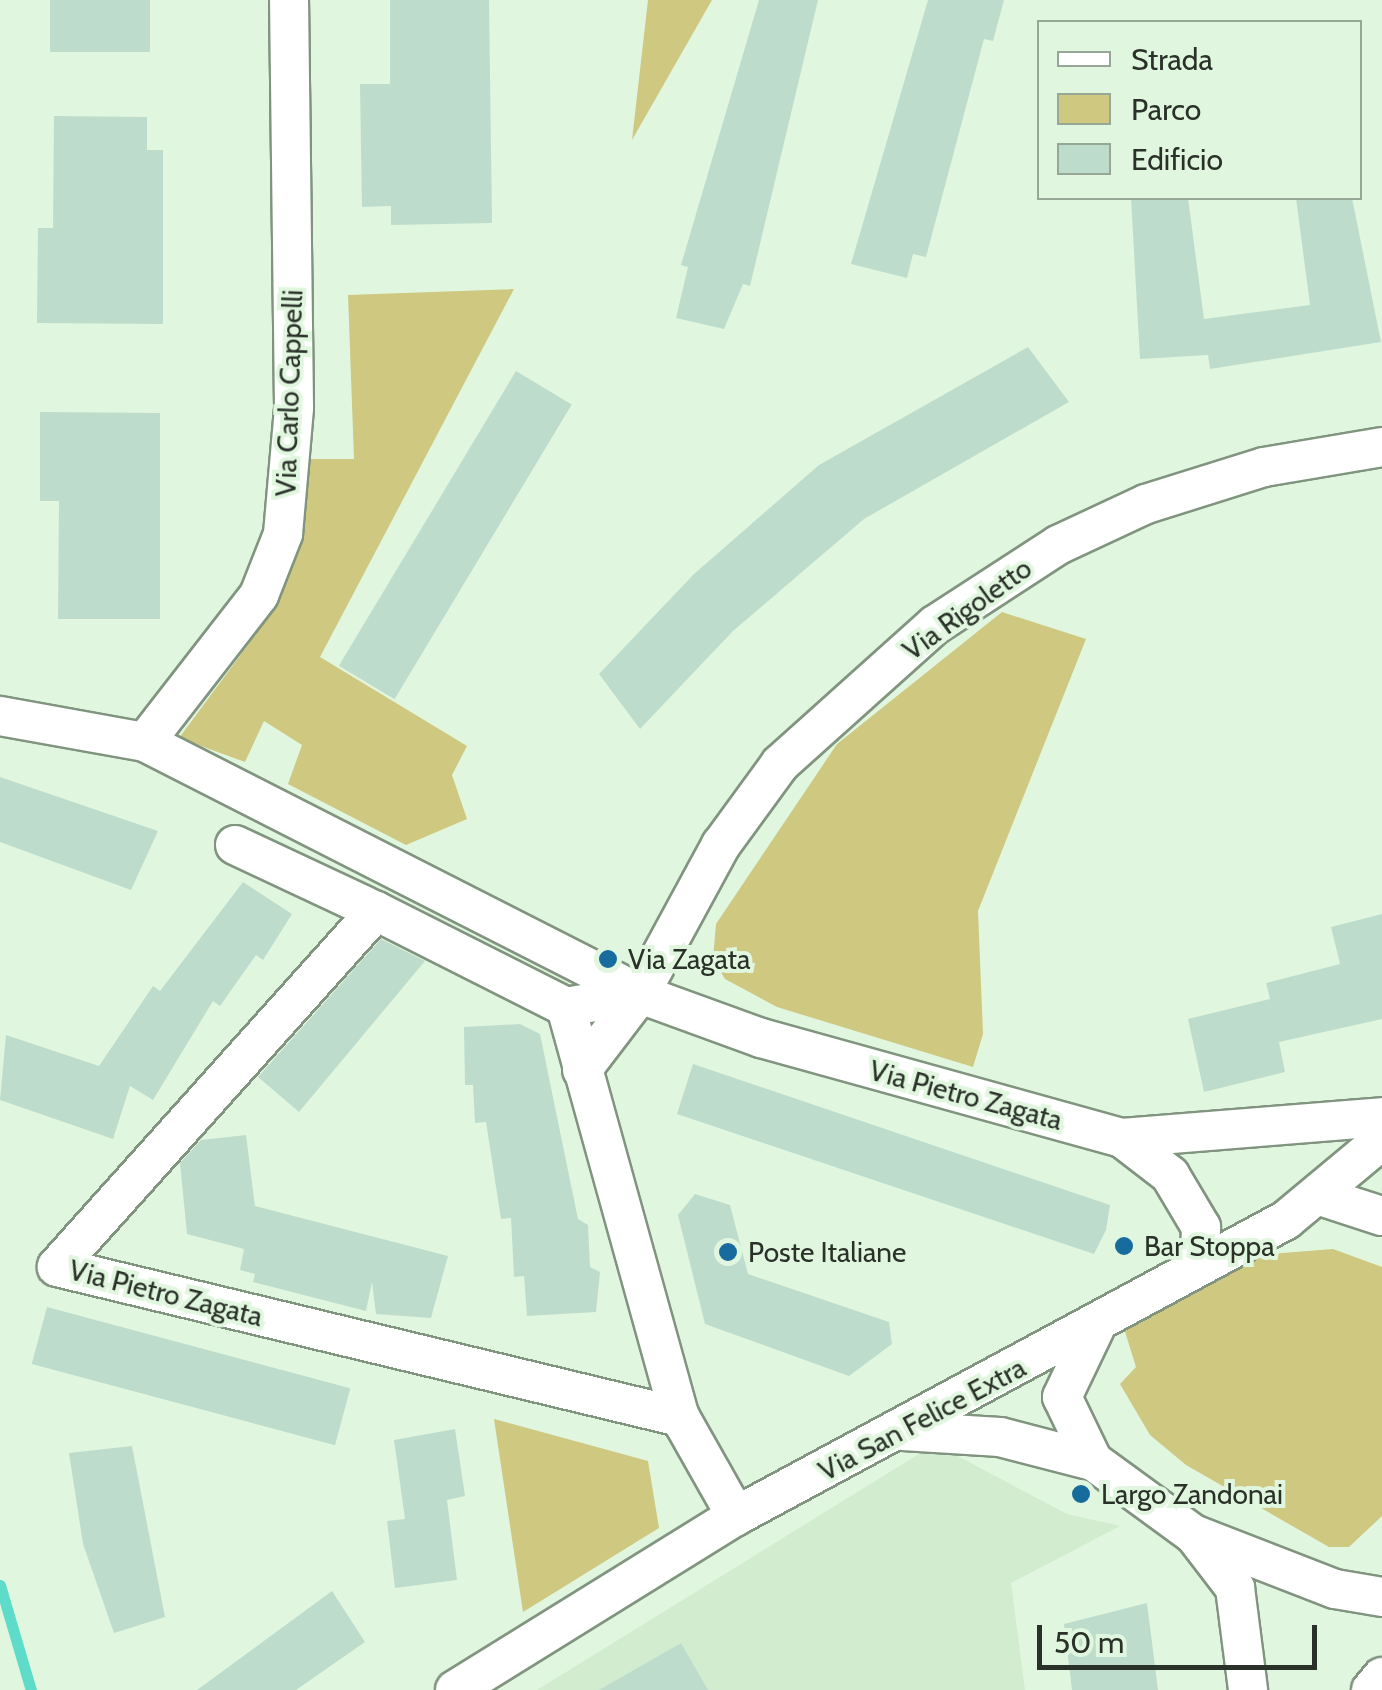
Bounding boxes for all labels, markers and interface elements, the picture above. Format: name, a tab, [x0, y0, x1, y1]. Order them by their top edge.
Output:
legend	[1037, 20, 1362, 200]
text: Strada	[1131, 41, 1213, 78]
text: Parco	[1131, 91, 1201, 128]
text: Edificio	[1131, 141, 1223, 178]
street label: Via Carlo Cappelli	[269, 289, 309, 497]
street label: Via Rigoletto	[896, 551, 1038, 667]
place label: Via Zagata	[628, 942, 750, 976]
marker: Via Zagata	[597, 948, 619, 970]
street label: Via Pietro Zagata	[866, 1053, 1066, 1137]
place label: Bar Stoppa	[1144, 1229, 1275, 1263]
place label: Poste Italiane	[748, 1235, 906, 1269]
marker: Bar Stoppa	[1113, 1235, 1135, 1257]
marker: Poste Italiane	[717, 1241, 739, 1263]
street label: Via Pietro Zagata	[66, 1253, 266, 1333]
street label: Via San Felice Extra	[813, 1350, 1031, 1488]
place label: Largo Zandonai	[1101, 1477, 1283, 1511]
marker: Largo Zandonai	[1070, 1483, 1092, 1505]
scale bar	[1042, 1605, 1322, 1667]
text: 50 m	[1054, 1624, 1124, 1661]

